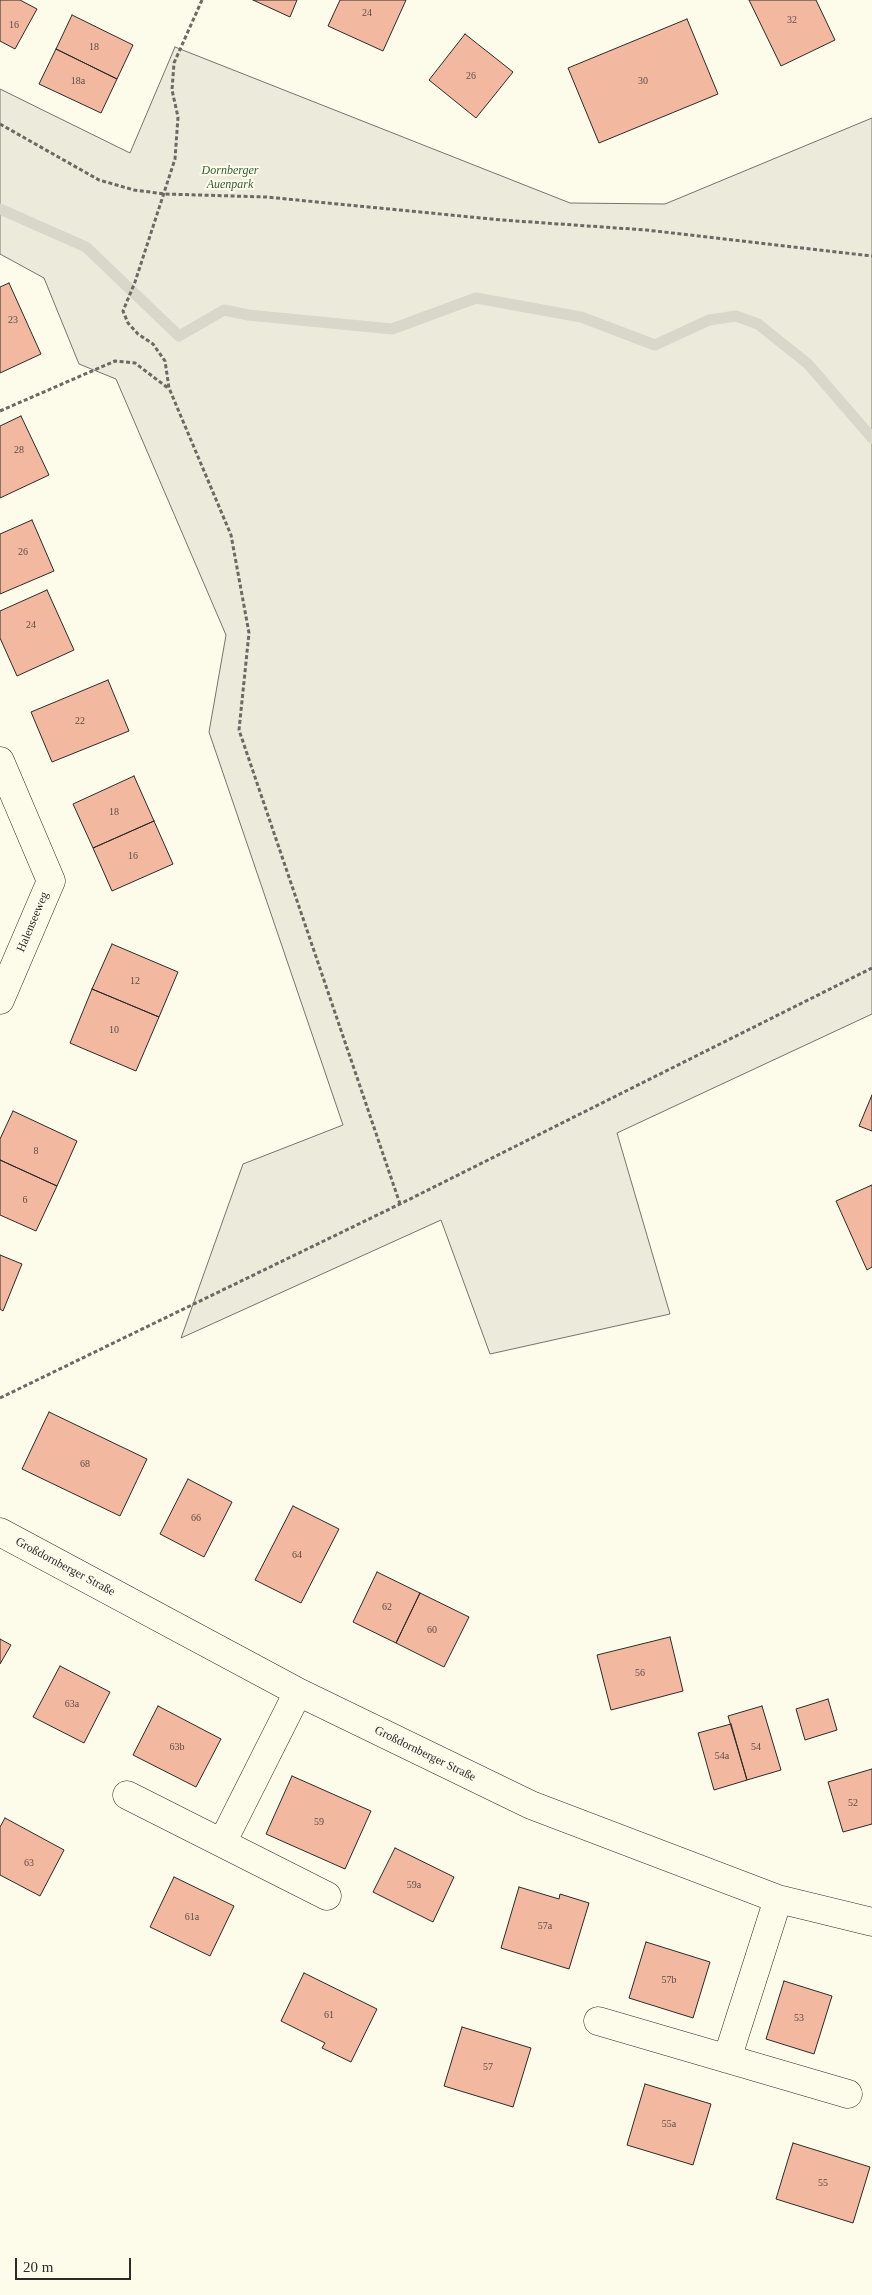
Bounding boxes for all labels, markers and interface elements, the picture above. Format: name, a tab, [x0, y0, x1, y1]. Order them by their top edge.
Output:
house number: 24	[362, 7, 372, 19]
house number: 32	[787, 14, 797, 26]
house number: 16	[9, 19, 19, 31]
house number: 18	[89, 41, 99, 53]
house number: 26	[466, 70, 476, 82]
house number: 18a	[71, 75, 85, 87]
house number: 30	[638, 75, 648, 87]
park label: Dornberger Auenpark	[202, 164, 258, 192]
house number: 23	[8, 314, 18, 326]
house number: 28	[14, 444, 24, 456]
house number: 26	[18, 546, 28, 558]
house number: 24	[26, 619, 36, 631]
house number: 22	[75, 715, 85, 727]
house number: 18	[109, 806, 119, 818]
house number: 16	[128, 850, 138, 862]
street label: Halenseeweg	[14, 890, 52, 954]
house number: 12	[130, 975, 140, 987]
house number: 10	[109, 1024, 119, 1036]
house number: 8	[34, 1145, 38, 1157]
house number: 6	[22, 1194, 28, 1206]
house number: 68	[80, 1458, 90, 1470]
house number: 66	[191, 1512, 201, 1524]
street label: Großdornberger Straße	[13, 1535, 117, 1599]
house number: 64	[292, 1549, 302, 1561]
house number: 62	[382, 1601, 392, 1613]
house number: 60	[427, 1624, 437, 1636]
house number: 56	[635, 1667, 645, 1679]
house number: 63a	[65, 1698, 79, 1710]
street label: Großdornberger Straße	[372, 1723, 478, 1785]
house number: 63b	[170, 1741, 184, 1753]
house number: 54	[751, 1741, 761, 1753]
house number: 54a	[715, 1750, 729, 1762]
house number: 52	[848, 1797, 858, 1809]
house number: 59	[314, 1816, 324, 1828]
house number: 63	[24, 1857, 34, 1869]
house number: 59a	[407, 1879, 421, 1891]
house number: 61a	[185, 1911, 199, 1923]
house number: 57a	[538, 1920, 552, 1932]
house number: 57b	[662, 1974, 676, 1986]
house number: 61	[324, 2009, 334, 2021]
house number: 53	[794, 2012, 804, 2024]
house number: 57	[483, 2061, 493, 2073]
house number: 55a	[662, 2118, 676, 2130]
house number: 55	[818, 2177, 828, 2189]
scale bar	[18, 2248, 134, 2280]
text: 20 m	[23, 2259, 53, 2275]

